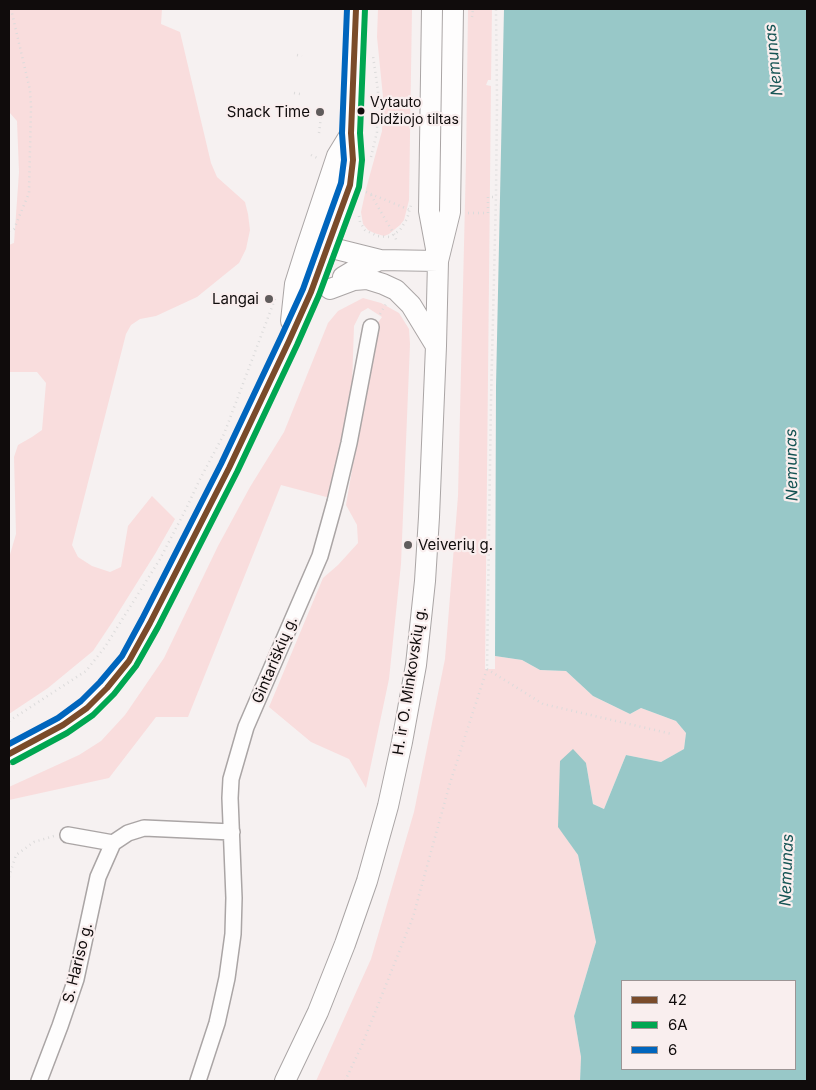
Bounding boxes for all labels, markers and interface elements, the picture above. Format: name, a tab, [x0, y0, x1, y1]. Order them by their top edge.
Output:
water label: Nemunas	[761, 23, 787, 97]
place label: Vytauto Didžiojo tiltas	[370, 95, 459, 128]
place label: Snack Time	[227, 103, 310, 121]
marker: Snack Time	[314, 106, 326, 118]
marker: Vytauto Didžiojo tiltas	[356, 106, 366, 116]
place label: Langai	[212, 290, 259, 308]
marker: Langai	[263, 293, 275, 305]
water label: Nemunas	[782, 429, 802, 501]
place label: Veiverių g.	[418, 536, 493, 554]
marker: Veiverių g.	[402, 539, 414, 551]
street label: H. ir O. Minkovskių g.	[389, 606, 431, 756]
street label: Gintariškių g.	[249, 614, 301, 706]
water label: Nemunas	[776, 833, 798, 907]
street label: S. Hariso g.	[59, 921, 97, 1005]
legend	[621, 980, 796, 1070]
text: 42	[668, 990, 687, 1009]
text: 6A	[668, 1015, 688, 1034]
text: 6	[668, 1040, 677, 1059]

